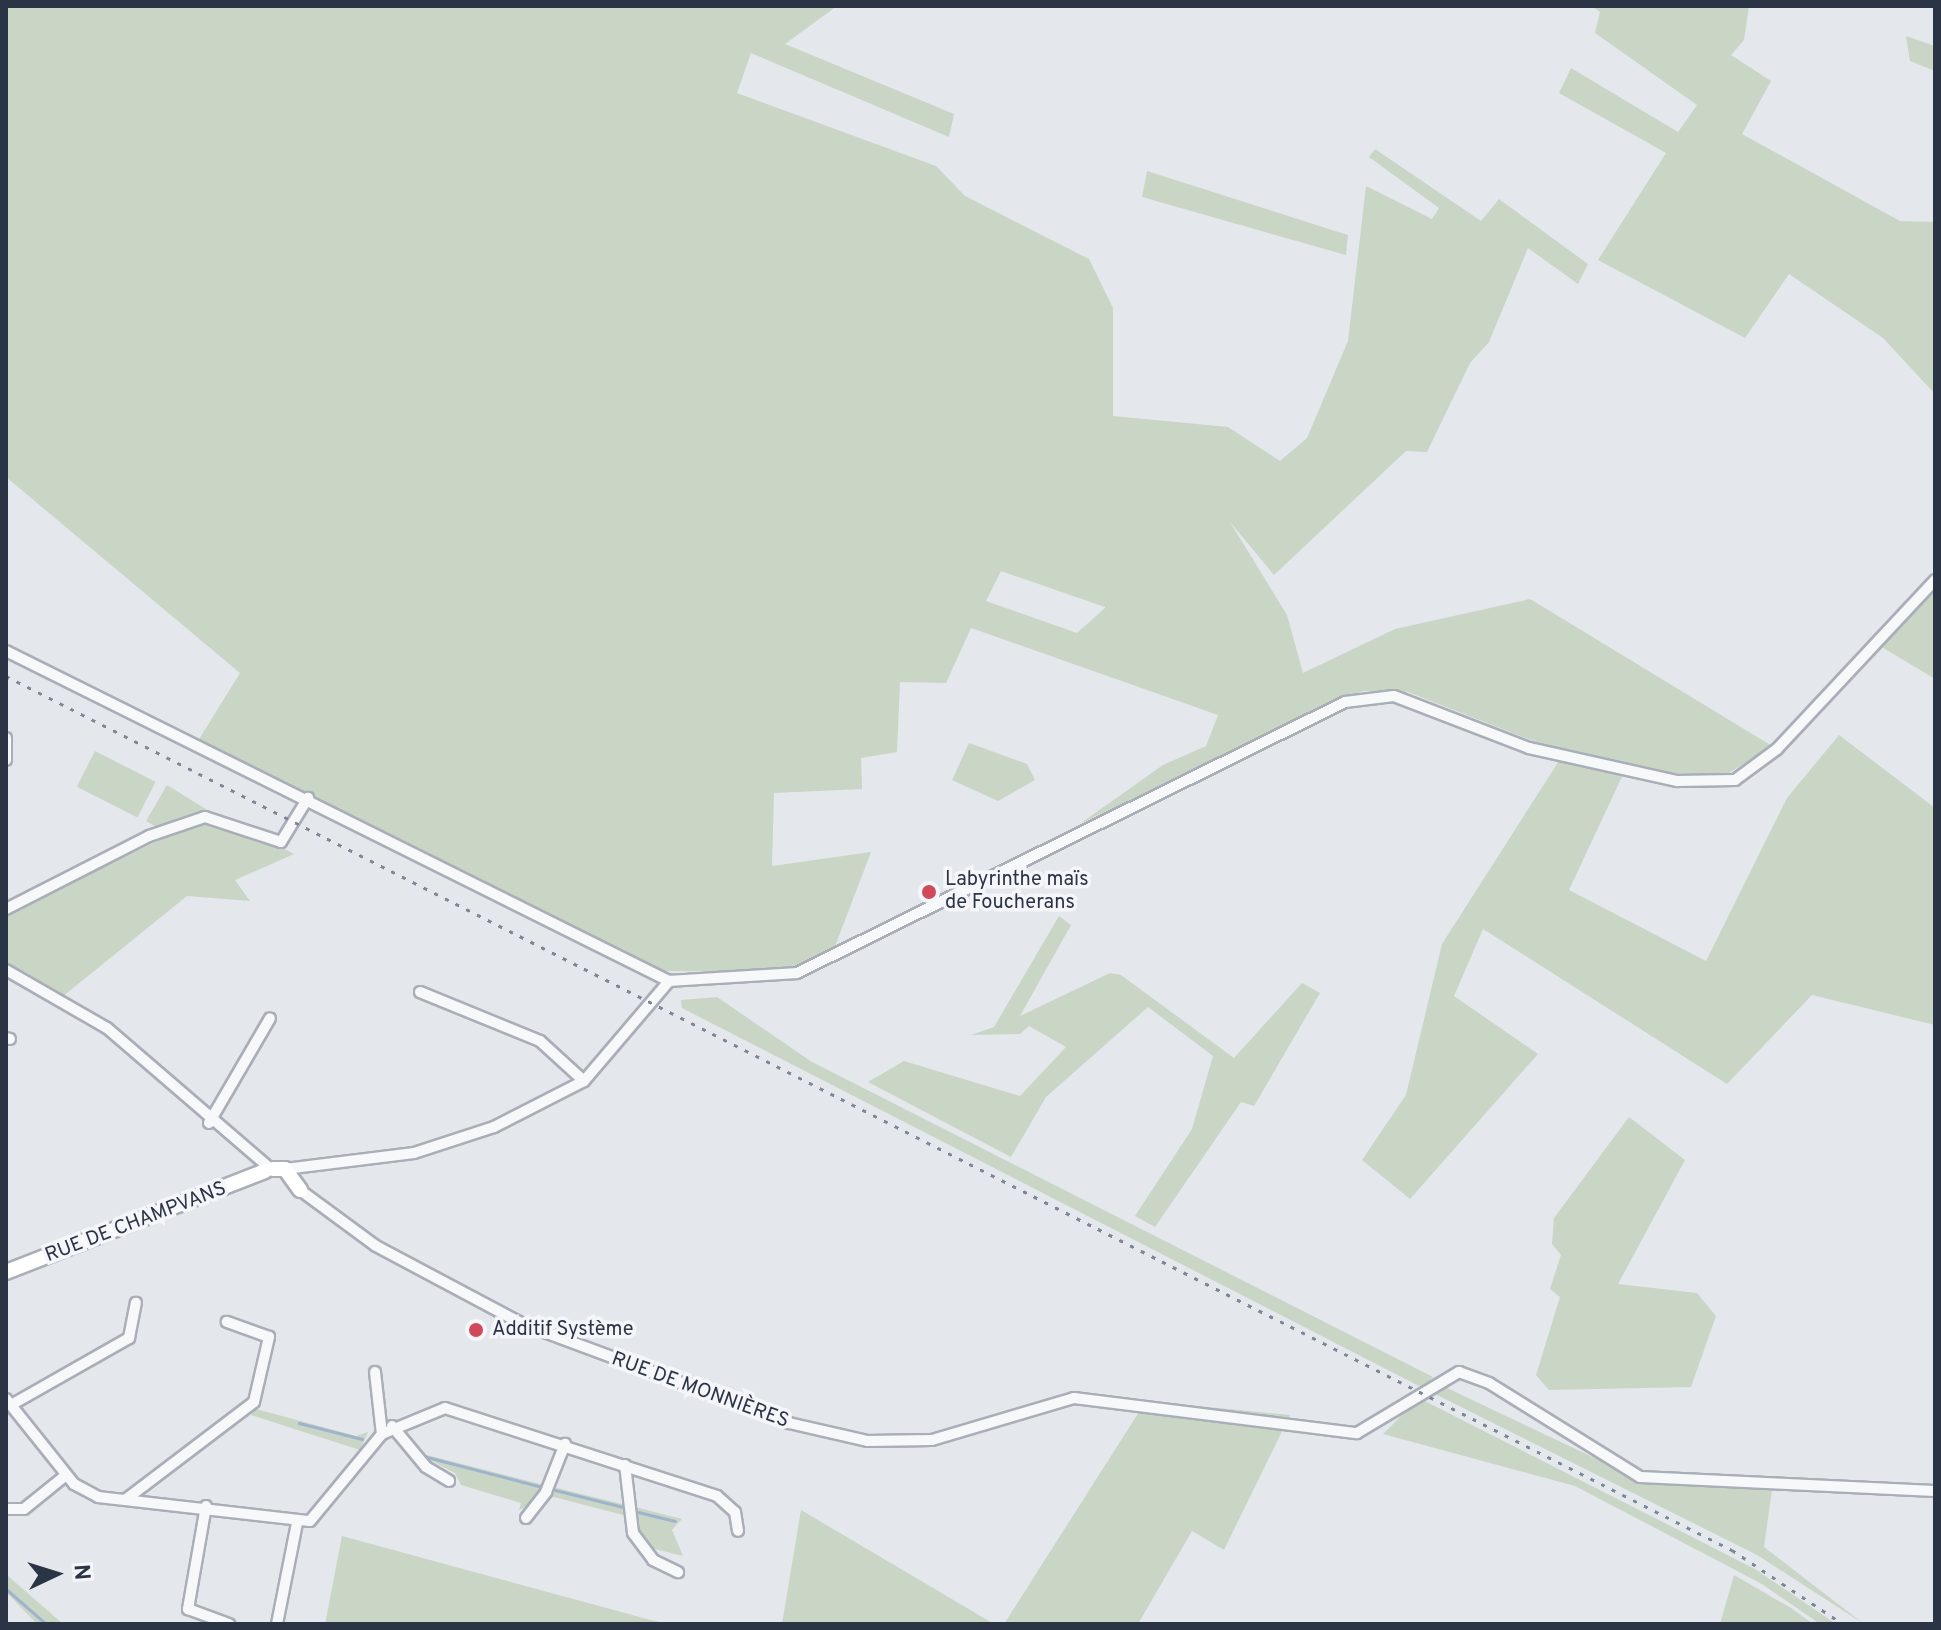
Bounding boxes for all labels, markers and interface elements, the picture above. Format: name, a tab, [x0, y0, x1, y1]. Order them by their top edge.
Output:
place label: Labyrinthe maïs de Foucherans	[945, 868, 1089, 915]
marker: Labyrinthe maïs de Foucherans	[920, 883, 938, 901]
street label: RUE DE CHAMPVANS	[42, 1177, 230, 1269]
place label: Additif Système	[492, 1318, 634, 1342]
marker: Additif Système	[467, 1321, 485, 1339]
street label: RUE DE MONNIÈRES	[608, 1348, 792, 1434]
north arrow	[16, 1534, 96, 1614]
text: N	[66, 1563, 94, 1581]

